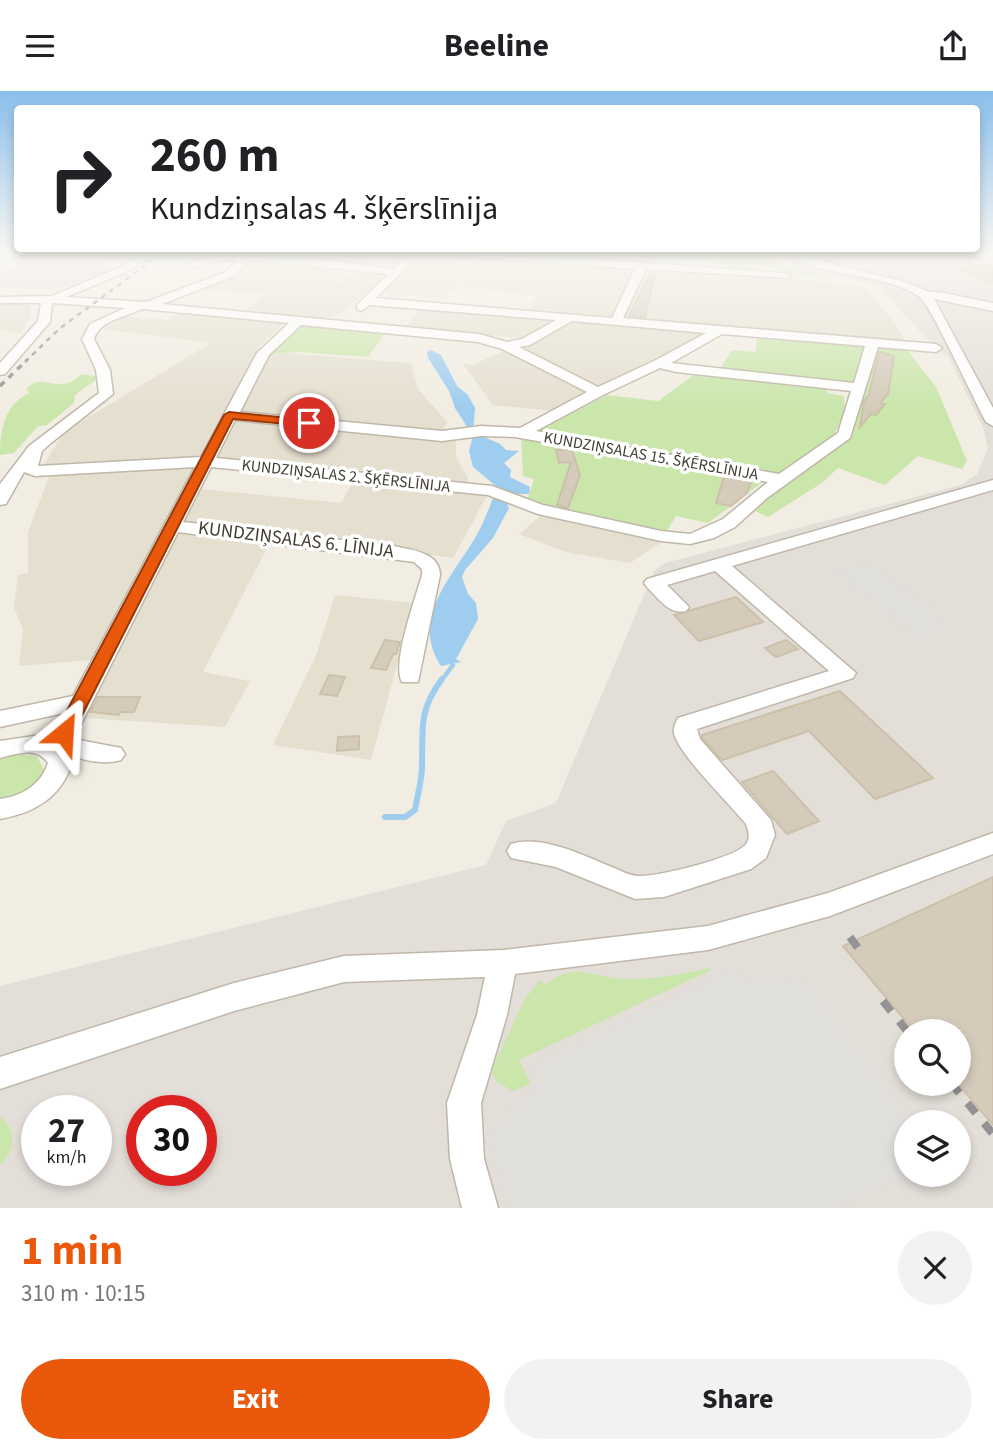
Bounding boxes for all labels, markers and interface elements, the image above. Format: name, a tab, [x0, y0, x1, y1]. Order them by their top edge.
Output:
text: Beeline	[444, 23, 549, 69]
icon: menu	[21, 27, 59, 65]
icon: share	[934, 27, 972, 65]
text: 260 m	[150, 121, 279, 191]
icon: right	[35, 133, 126, 224]
text: Kundziņsalas 4. šķērslīnija	[150, 186, 498, 232]
pin	[279, 393, 339, 453]
icon: arrive	[290, 404, 328, 442]
street label: KUNDZIŅSALAS 15. ŠĶĒRSLĪNIJA	[542, 426, 760, 486]
street label: KUNDZIŅSALAS 2. ŠĶĒRSLĪNIJA	[241, 454, 452, 498]
street label: KUNDZIŅSALAS 6. LĪNIJA	[197, 515, 396, 565]
position arrow	[27, 696, 101, 770]
map controls	[894, 1019, 971, 1187]
button: search	[894, 1019, 971, 1096]
speed limit sign: 30	[126, 1095, 217, 1186]
text: 27	[48, 1106, 85, 1156]
button: layers	[894, 1110, 971, 1187]
text: km/h	[47, 1145, 86, 1170]
text: 1 min	[21, 1221, 123, 1281]
button: close	[898, 1231, 972, 1305]
text: 310 m · 10:15	[21, 1277, 145, 1310]
button: Exit	[21, 1359, 490, 1439]
button: Share	[504, 1359, 972, 1439]

